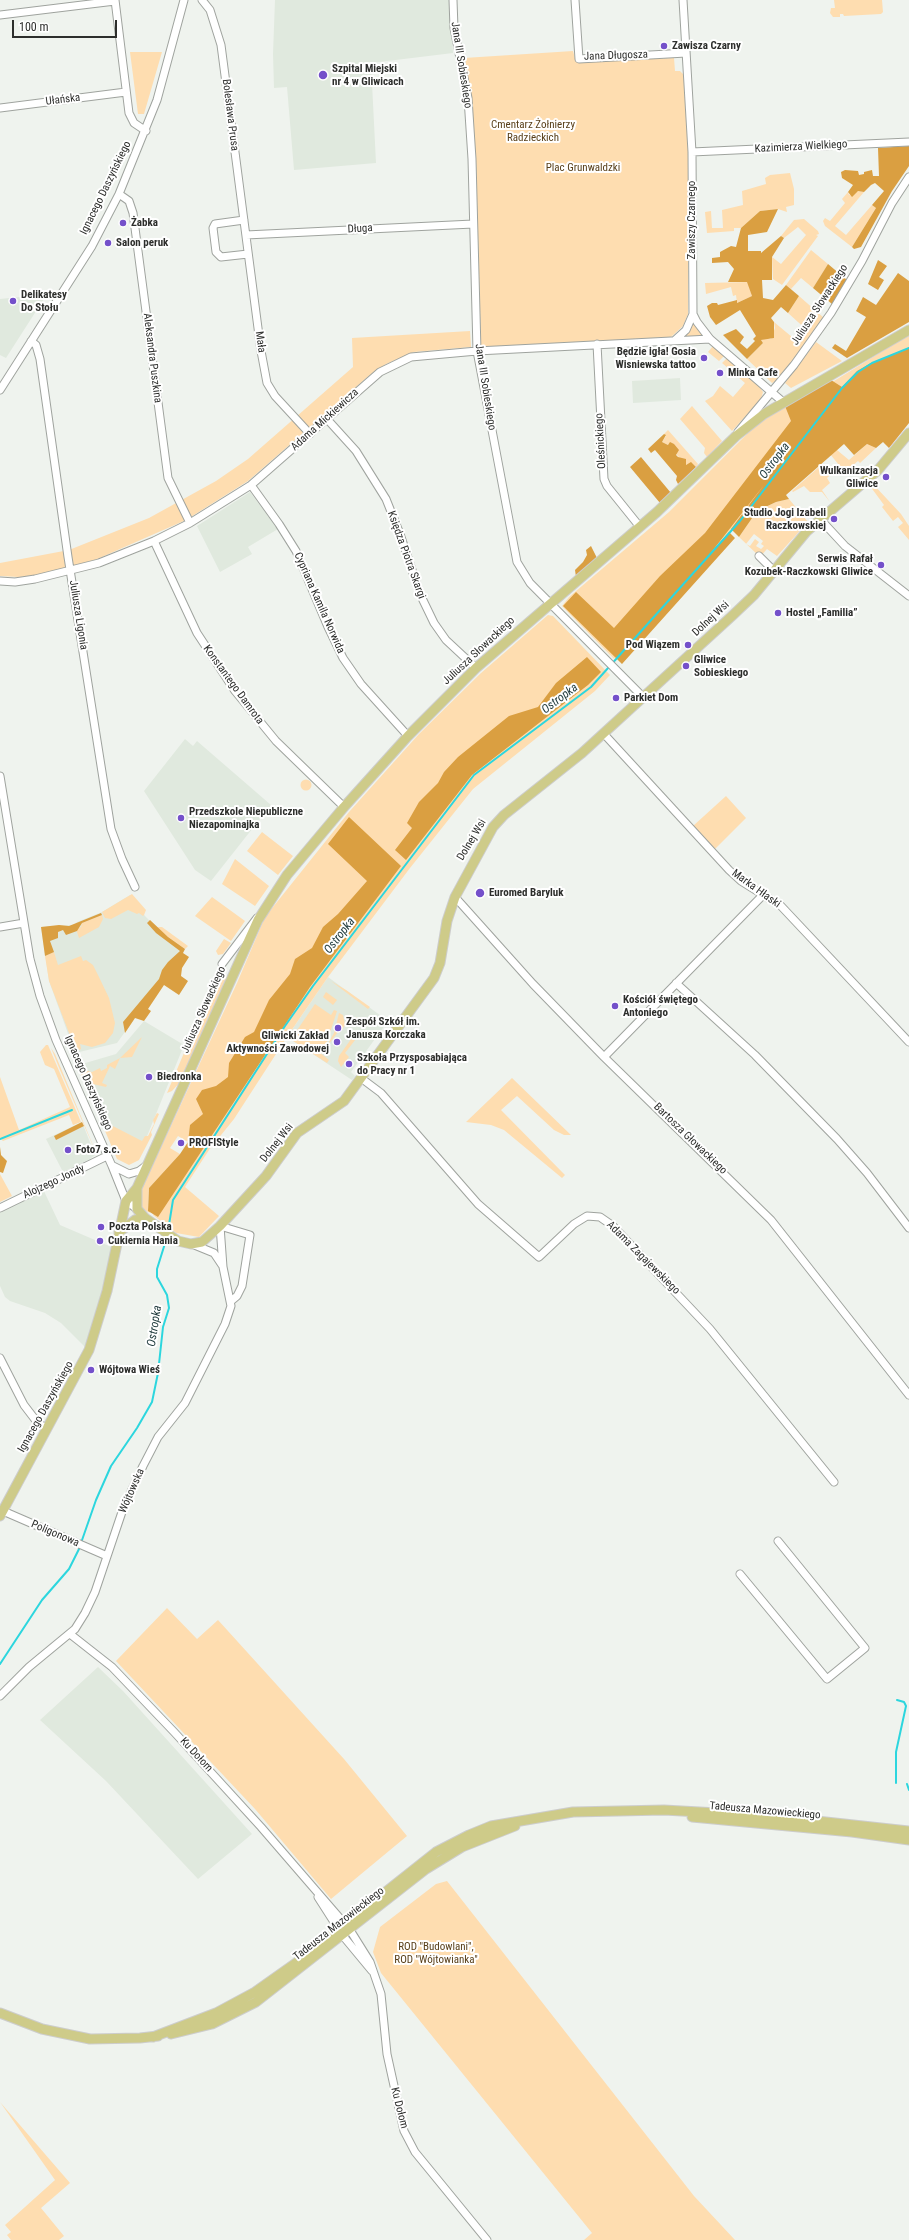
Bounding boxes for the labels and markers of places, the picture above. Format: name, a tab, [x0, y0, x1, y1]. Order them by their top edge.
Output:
place label: Zawisza Czarny	[672, 39, 741, 53]
marker: Zawisza Czarny	[659, 41, 669, 51]
place label: Szpital Miejski nr 4 w Gliwicach	[332, 62, 404, 88]
marker: Szpital Miejski nr 4 w Gliwicach	[317, 69, 329, 81]
place label: Żabka	[131, 216, 158, 230]
marker: Żabka	[118, 218, 128, 228]
place label: Salon peruk	[116, 236, 168, 250]
marker: Salon peruk	[103, 238, 113, 248]
place label: Delikatesy Do Stołu	[21, 288, 67, 314]
marker: Delikatesy Do Stołu	[8, 296, 18, 306]
place label: Będzie igła! Gosia Wisniewska tattoo	[616, 345, 696, 371]
marker: Będzie igła! Gosia Wisniewska tattoo	[699, 353, 709, 363]
place label: Minka Cafe	[728, 366, 778, 380]
marker: Minka Cafe	[715, 368, 725, 378]
place label: Wulkanizacja Gliwice	[820, 464, 878, 490]
marker: Wulkanizacja Gliwice	[881, 472, 891, 482]
place label: Studio Jogi Izabeli Raczkowskiej	[744, 506, 826, 532]
marker: Studio Jogi Izabeli Raczkowskiej	[829, 514, 839, 524]
place label: Serwis Rafał Kozubek-Raczkowski Gliwice	[745, 552, 873, 578]
marker: Serwis Rafał Kozubek-Raczkowski Gliwice	[876, 560, 886, 570]
place label: Hostel „Familia”	[786, 606, 857, 620]
marker: Hostel „Familia”	[773, 608, 783, 618]
place label: Pod Wiązem	[626, 638, 680, 652]
marker: Pod Wiązem	[683, 640, 693, 650]
place label: Gliwice Sobieskiego	[694, 653, 748, 679]
marker: Gliwice Sobieskiego	[681, 661, 691, 671]
place label: Parkiet Dom	[624, 691, 678, 705]
marker: Parkiet Dom	[611, 693, 621, 703]
place label: Przedszkole Niepubliczne Niezapominajka	[189, 805, 303, 831]
marker: Przedszkole Niepubliczne Niezapominajka	[176, 813, 186, 823]
place label: Euromed Baryluk	[489, 886, 563, 900]
marker: Euromed Baryluk	[474, 887, 486, 899]
place label: Kościół świętego Antoniego	[623, 993, 698, 1019]
marker: Kościół świętego Antoniego	[610, 1001, 620, 1011]
place label: Zespół Szkół im. Janusza Korczaka	[346, 1015, 426, 1041]
marker: Zespół Szkół im. Janusza Korczaka	[333, 1023, 343, 1033]
place label: Gliwicki Zakład Aktywności Zawodowej	[226, 1029, 329, 1055]
marker: Gliwicki Zakład Aktywności Zawodowej	[332, 1037, 342, 1047]
place label: Szkoła Przysposabiająca do Pracy nr 1	[357, 1051, 467, 1077]
marker: Szkoła Przysposabiająca do Pracy nr 1	[344, 1059, 354, 1069]
place label: Biedronka	[157, 1070, 201, 1084]
marker: Biedronka	[144, 1072, 154, 1082]
place label: PROFIStyle	[189, 1136, 238, 1150]
marker: PROFIStyle	[176, 1138, 186, 1148]
place label: Foto7 s.c.	[76, 1143, 120, 1157]
marker: Foto7 s.c.	[63, 1145, 73, 1155]
place label: Poczta Polska	[109, 1220, 172, 1234]
marker: Poczta Polska	[96, 1222, 106, 1232]
place label: Cukiernia Hania	[108, 1234, 178, 1248]
marker: Cukiernia Hania	[95, 1236, 105, 1246]
place label: Wójtowa Wieś	[99, 1363, 160, 1377]
marker: Wójtowa Wieś	[86, 1365, 96, 1375]

